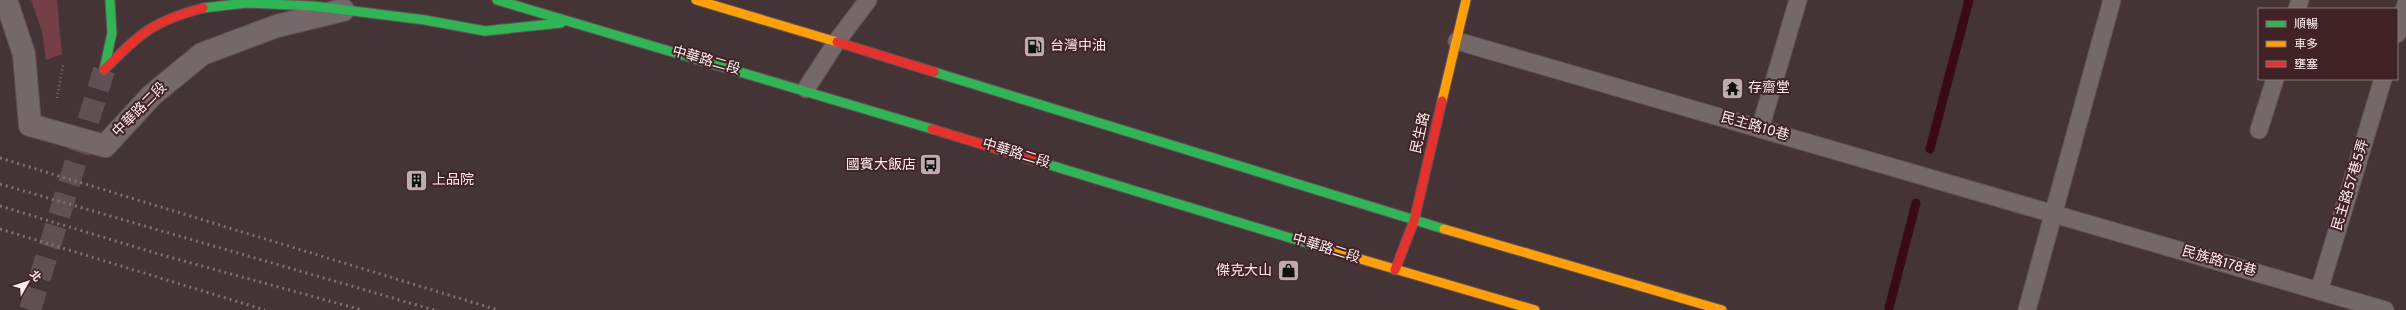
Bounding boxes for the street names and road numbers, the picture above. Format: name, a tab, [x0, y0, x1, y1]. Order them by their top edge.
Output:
street label: 中華路二段	[670, 43, 742, 79]
street label: 中華路二段	[109, 79, 171, 141]
street label: 民主路10巷	[1719, 109, 1791, 145]
street label: 民生路	[1408, 111, 1434, 155]
street label: 中華路二段	[980, 136, 1052, 172]
street label: 民主路57巷5弄	[2329, 137, 2373, 233]
street label: 中華路二段	[1290, 231, 1362, 267]
street label: 民族路178巷	[2180, 243, 2258, 281]

